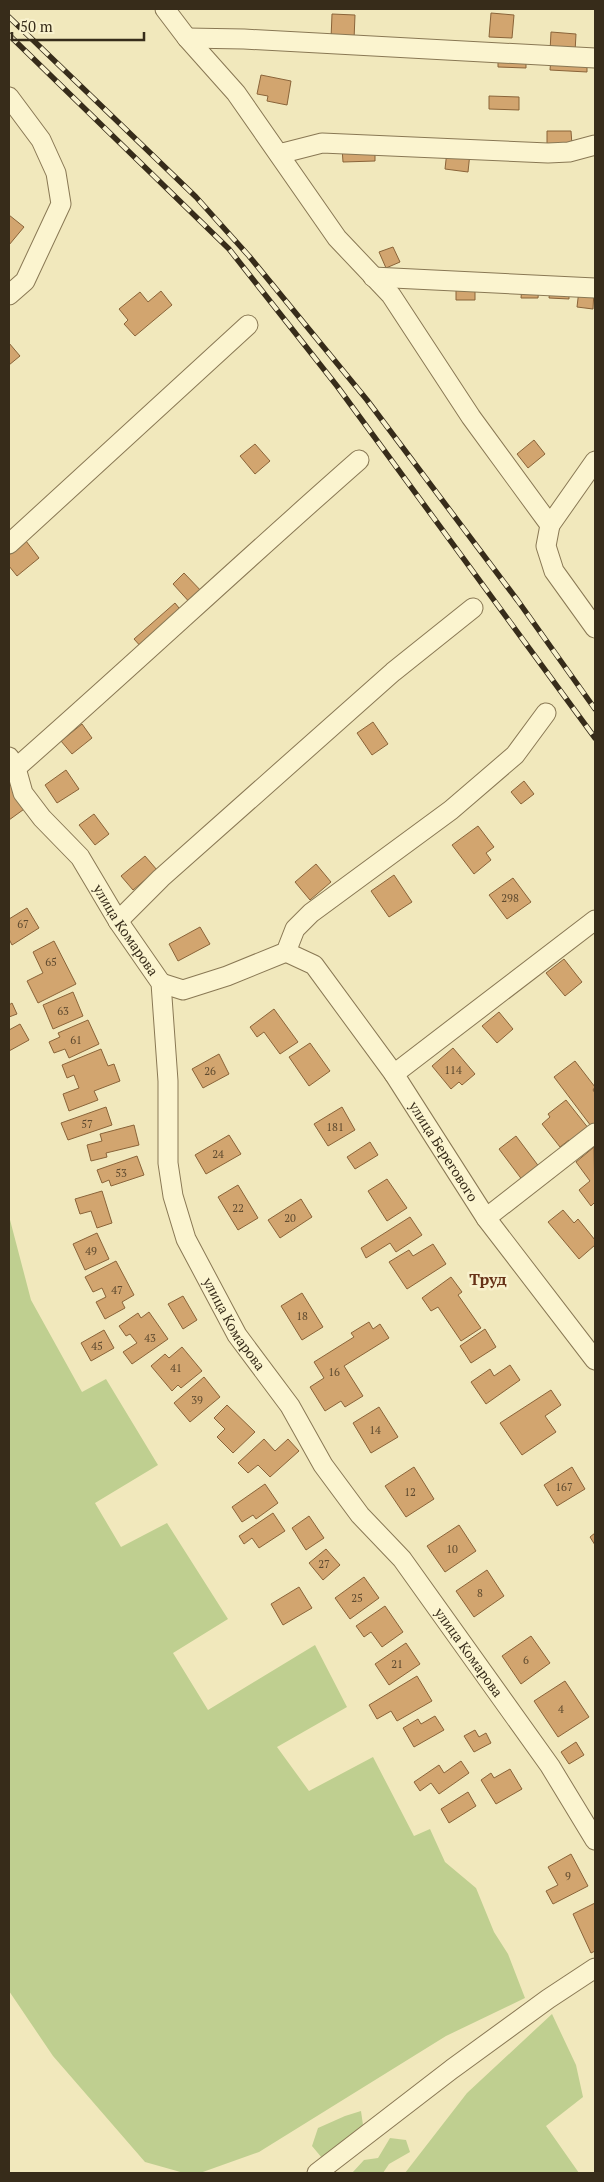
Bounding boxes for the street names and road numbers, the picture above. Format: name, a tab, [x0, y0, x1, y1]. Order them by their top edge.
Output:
street label: улица Комарова	[89, 880, 163, 979]
street label: улица Берегового	[404, 1097, 483, 1205]
street label: улица Комарова	[199, 1273, 270, 1374]
street label: улица Комарова	[430, 1603, 508, 1701]

